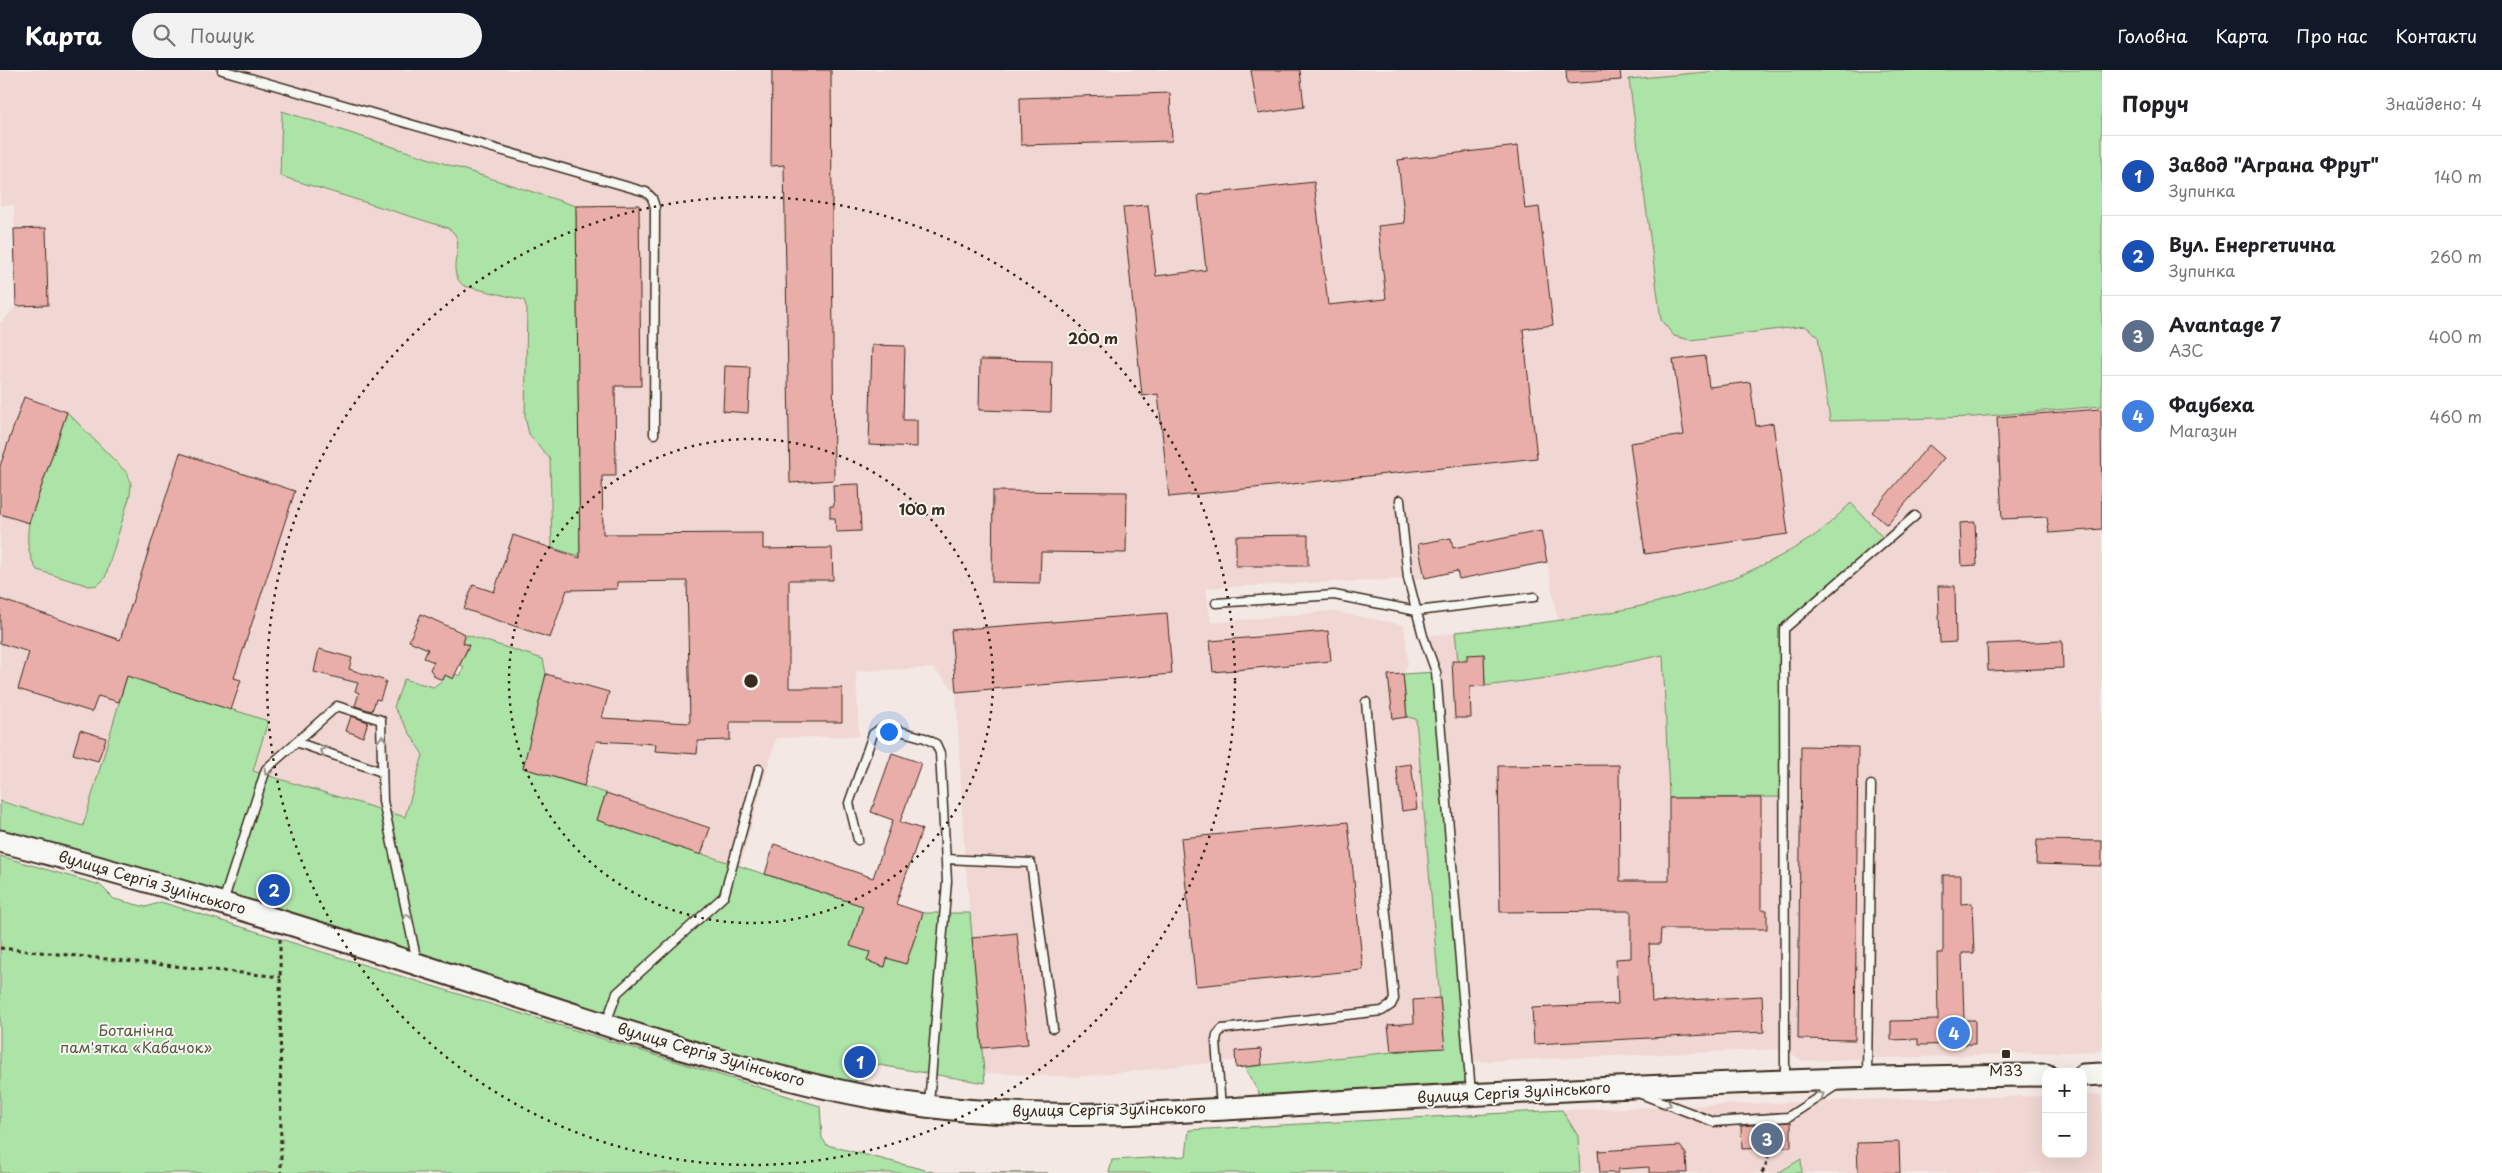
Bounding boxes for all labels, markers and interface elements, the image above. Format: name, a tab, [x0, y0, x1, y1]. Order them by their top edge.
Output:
search box	[132, 13, 482, 58]
text: Карта	[25, 17, 102, 53]
icon: search	[150, 21, 178, 49]
text: Пошук	[190, 21, 254, 49]
text: Головна	[2117, 22, 2187, 49]
text: Карта	[2215, 22, 2268, 49]
text: Про нас	[2296, 22, 2368, 49]
text: Контакти	[2396, 22, 2477, 49]
text: Поруч	[2122, 87, 2189, 119]
text: Знайдено: 4	[2386, 91, 2482, 115]
text: Завод "Аграна Фрут"	[2169, 150, 2379, 178]
text: 1	[2134, 164, 2142, 188]
text: 140 m	[2434, 164, 2482, 188]
text: Зупинка	[2169, 178, 2235, 202]
text: Вул. Енергетична	[2169, 230, 2336, 258]
text: 2	[2132, 244, 2144, 268]
text: 260 m	[2430, 244, 2482, 268]
text: Зупинка	[2169, 258, 2235, 282]
text: Avantage 7	[2169, 310, 2281, 338]
text: 3	[2133, 324, 2143, 348]
text: 400 m	[2429, 324, 2482, 348]
text: 200 m	[1068, 326, 1118, 349]
text: АЗС	[2169, 338, 2204, 362]
text: Фаубеха	[2169, 390, 2255, 418]
text: 4	[2133, 404, 2143, 428]
text: 460 m	[2430, 404, 2482, 428]
text: Магазин	[2169, 418, 2238, 442]
text: 100 m	[899, 497, 945, 520]
centre of rings	[742, 672, 760, 690]
your location	[876, 719, 902, 745]
one-way arrow	[377, 735, 387, 742]
one-way arrow	[319, 747, 327, 757]
one-way arrow	[263, 766, 273, 775]
street label: вулиця Сергія Зулінського	[56, 844, 249, 919]
pin: 2	[258, 871, 290, 909]
one-way arrow	[402, 912, 413, 921]
pin: 4	[1938, 1014, 1970, 1052]
street label: вулиця Сергія Зулінського	[615, 1016, 808, 1091]
park label: Ботанічна пам'ятка «Кабачок»	[60, 1018, 212, 1058]
pin: 1	[844, 1043, 876, 1081]
marker: М33	[2000, 1048, 2012, 1060]
place label: М33	[1989, 1058, 2023, 1081]
map controls	[2042, 1068, 2087, 1158]
button: +	[2042, 1068, 2087, 1113]
street label: вулиця Сергія Зулінського	[1416, 1075, 1611, 1108]
one-way arrow	[1815, 1091, 1824, 1101]
street label: вулиця Сергія Зулінського	[1012, 1095, 1206, 1122]
one-way arrow	[1664, 1098, 1672, 1108]
button: −	[2042, 1113, 2087, 1158]
pin: 3	[1751, 1120, 1783, 1158]

